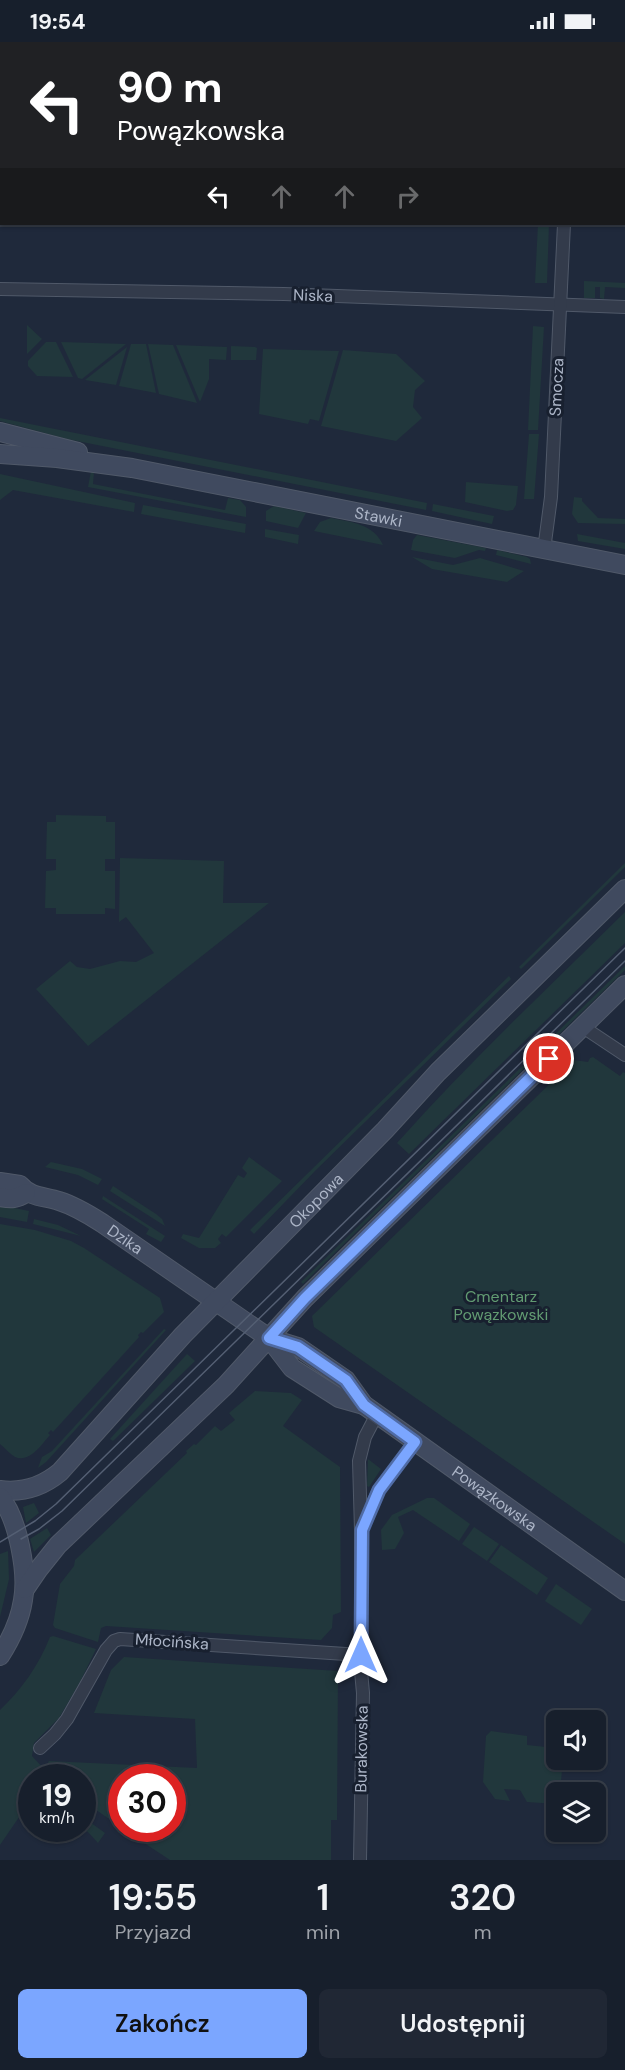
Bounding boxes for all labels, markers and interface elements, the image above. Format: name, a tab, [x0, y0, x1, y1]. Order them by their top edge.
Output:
text: 19:54	[30, 7, 86, 36]
text: 90 m	[117, 60, 223, 115]
icon: left	[18, 66, 96, 144]
text: Powązkowska	[117, 113, 285, 148]
icon: left	[202, 180, 235, 213]
icon: ahead	[265, 180, 298, 213]
icon: ahead	[328, 180, 361, 213]
icon: right	[391, 180, 424, 213]
street label: Niska	[293, 284, 333, 307]
street label: Smocza	[544, 357, 569, 417]
street label: Stawki	[353, 502, 404, 532]
pin	[523, 1033, 574, 1084]
icon: arrive	[532, 1042, 565, 1075]
street label: Okopowa	[284, 1169, 348, 1233]
street label: Dzika	[103, 1220, 147, 1259]
park label: Cmentarz Powązkowski	[454, 1286, 548, 1325]
street label: Powązkowska	[448, 1461, 541, 1536]
position arrow	[329, 1623, 393, 1687]
street label: Młocińska	[134, 1628, 210, 1655]
street label: Burakowska	[350, 1705, 373, 1793]
map controls	[546, 1710, 606, 1842]
button: sound	[546, 1710, 606, 1770]
speed limit sign: 30	[108, 1764, 186, 1842]
text: 19	[42, 1776, 72, 1815]
button: layers	[546, 1782, 606, 1842]
text: km/h	[39, 1808, 75, 1828]
text: 19:55	[109, 1874, 197, 1921]
text: 1	[317, 1874, 329, 1921]
text: 320	[449, 1874, 516, 1921]
text: Przyjazd	[115, 1919, 191, 1945]
text: min	[306, 1919, 340, 1945]
text: m	[474, 1919, 491, 1945]
button: Zakończ	[18, 1989, 307, 2058]
button: Udostępnij	[319, 1989, 607, 2058]

